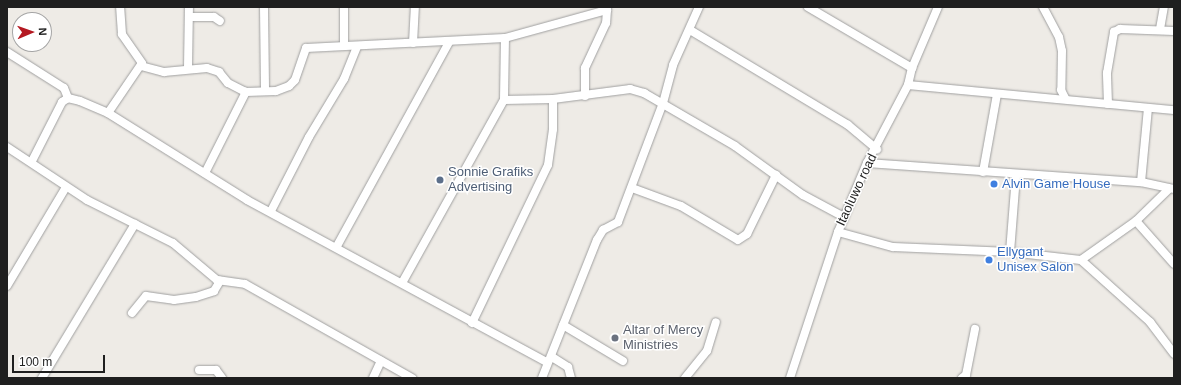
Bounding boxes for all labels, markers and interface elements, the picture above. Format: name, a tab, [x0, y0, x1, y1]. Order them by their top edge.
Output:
north arrow	[12, 12, 52, 52]
text: N	[37, 27, 49, 36]
street label: Itaoluwo road	[833, 151, 881, 229]
place label: Sonnie Grafiks Advertising	[448, 165, 533, 196]
marker: Sonnie Grafiks Advertising	[435, 175, 445, 185]
place label: Alvin Game House	[1002, 176, 1110, 192]
marker: Alvin Game House	[989, 179, 999, 189]
place label: Ellygant Unisex Salon	[997, 245, 1074, 276]
marker: Ellygant Unisex Salon	[984, 255, 994, 265]
place label: Altar of Mercy Ministries	[623, 323, 703, 354]
marker: Altar of Mercy Ministries	[610, 333, 620, 343]
scale bar	[14, 347, 107, 373]
text: 100 m	[19, 355, 52, 369]

